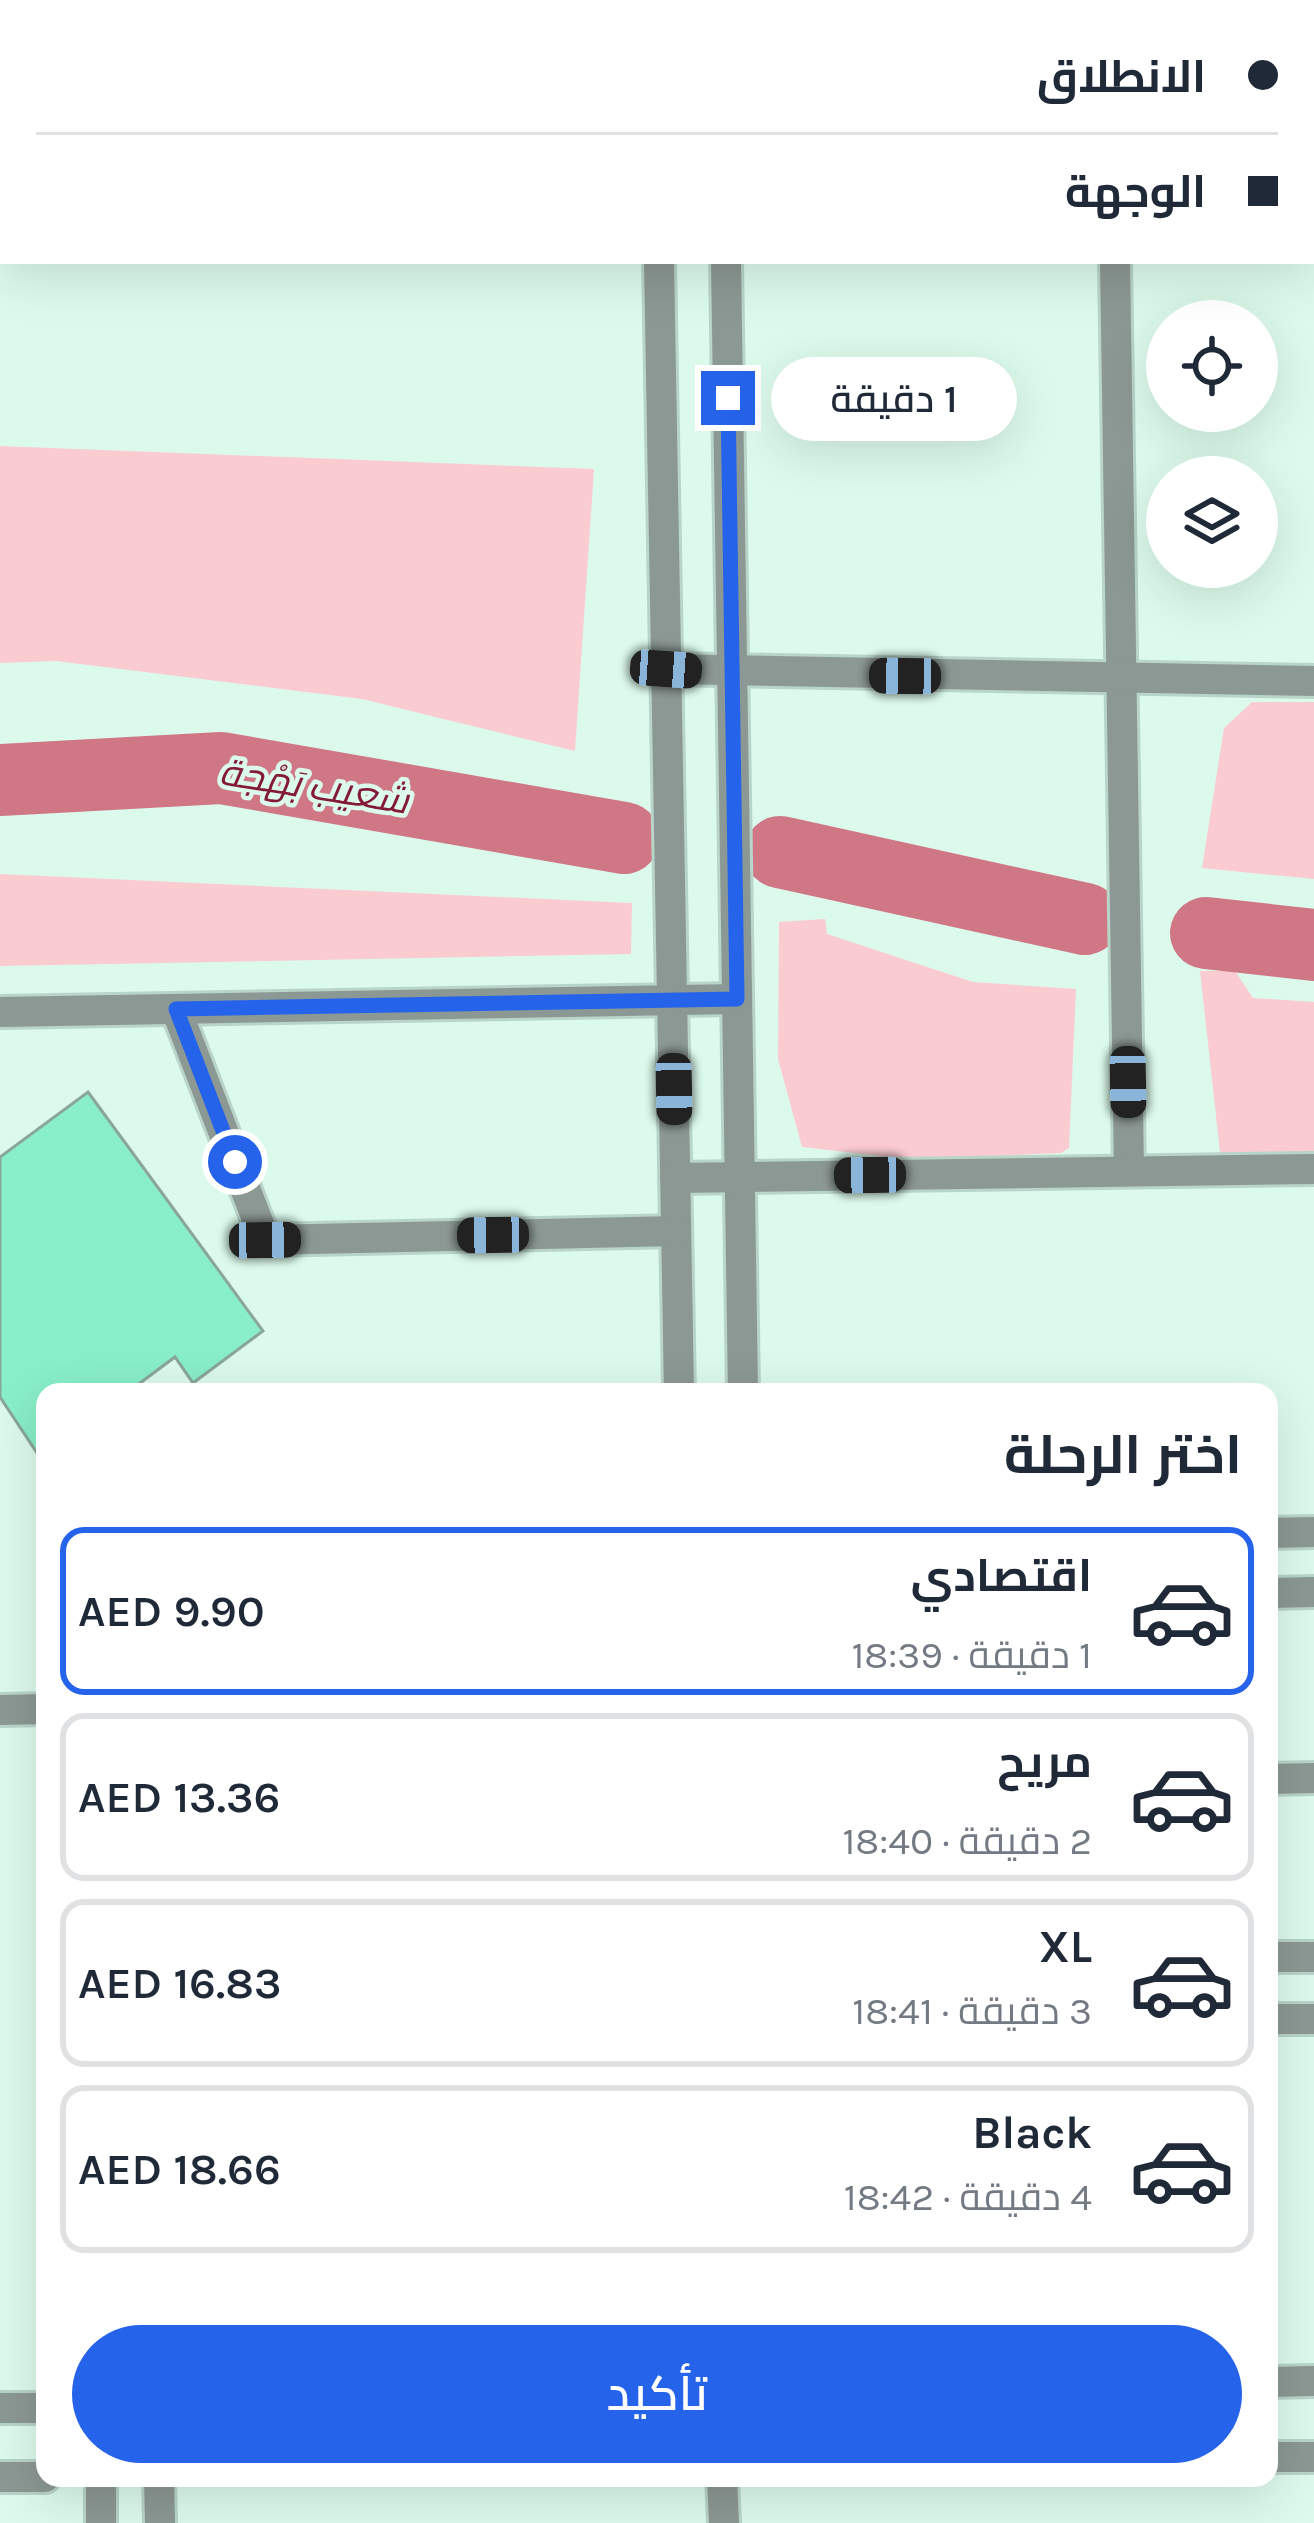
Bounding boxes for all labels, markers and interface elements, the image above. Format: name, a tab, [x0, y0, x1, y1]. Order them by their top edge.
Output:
text: الانطلاق	[1037, 51, 1206, 103]
text: الوجهة	[1065, 166, 1206, 218]
map controls	[1146, 300, 1278, 588]
button: locate	[1146, 300, 1278, 432]
callout: 1 دقيقة	[770, 356, 1016, 440]
route end	[701, 371, 755, 425]
text: 1 دقيقة	[830, 376, 958, 422]
button: layers	[1146, 456, 1278, 588]
car	[629, 649, 703, 689]
car	[869, 657, 941, 695]
water label: شعيب بَهْجة	[216, 748, 413, 824]
car	[1109, 1046, 1147, 1118]
car	[655, 1053, 693, 1125]
route start	[208, 1135, 262, 1189]
car	[834, 1156, 906, 1194]
car	[457, 1216, 529, 1254]
car	[229, 1221, 301, 1259]
text: اختر الرحلة	[1004, 1423, 1242, 1487]
text: اقتصادي	[911, 1550, 1092, 1602]
icon: car	[1128, 1557, 1236, 1665]
text: AED 9.90	[78, 1585, 265, 1637]
text: 1 دقيقة · 18:39	[851, 1632, 1092, 1678]
text: مريح	[997, 1736, 1092, 1788]
icon: car	[1128, 1743, 1236, 1851]
text: AED 13.36	[78, 1771, 280, 1823]
text: 2 دقيقة · 18:40	[842, 1818, 1092, 1864]
text: XL	[1039, 1921, 1092, 1973]
icon: car	[1128, 1929, 1236, 2037]
text: AED 16.83	[78, 1957, 282, 2009]
text: 3 دقيقة · 18:41	[852, 1988, 1092, 2034]
text: Black	[972, 2107, 1092, 2159]
icon: car	[1128, 2115, 1236, 2223]
text: AED 18.66	[78, 2143, 281, 2195]
text: 4 دقيقة · 18:42	[844, 2174, 1092, 2220]
button: تأكيد	[72, 2325, 1242, 2463]

